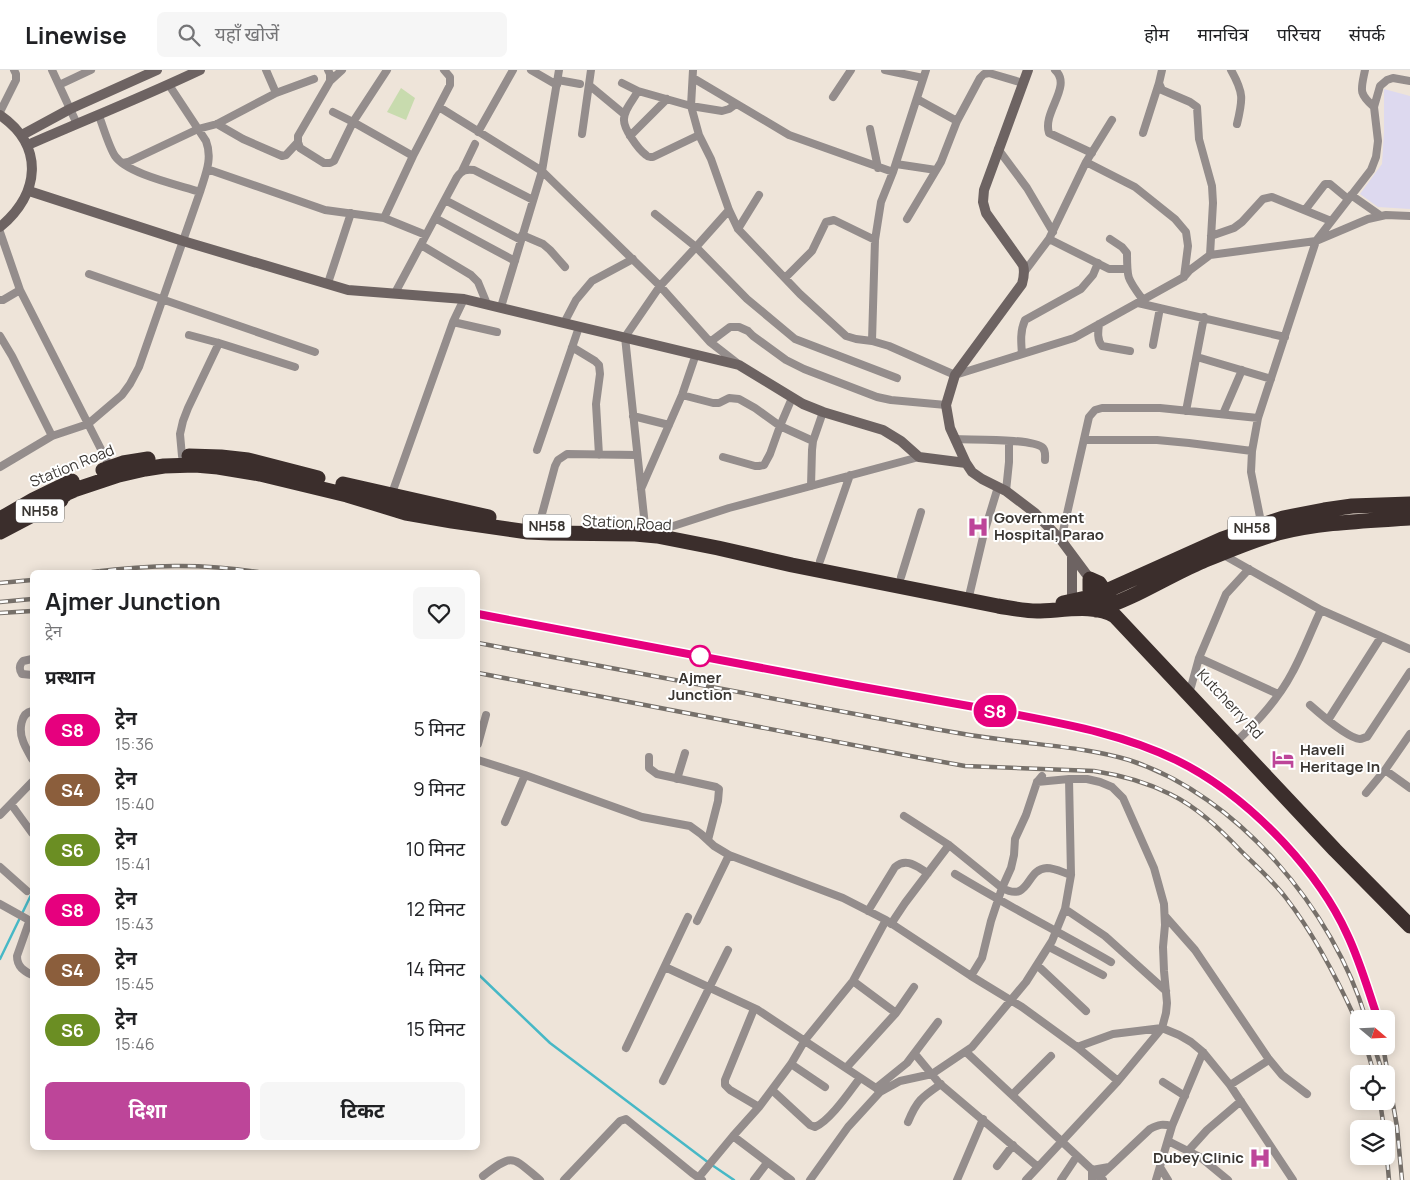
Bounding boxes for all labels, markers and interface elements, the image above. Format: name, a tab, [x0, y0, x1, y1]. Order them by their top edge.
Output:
search box	[157, 12, 507, 57]
text: Linewise	[25, 18, 127, 51]
icon: search	[175, 21, 203, 49]
text: यहाँ खोजें	[215, 21, 279, 47]
text: होम	[1144, 22, 1169, 46]
text: मानचित्र	[1197, 22, 1249, 46]
text: परिचय	[1277, 22, 1321, 46]
text: संपर्क	[1349, 22, 1385, 46]
street label: Station Road	[26, 439, 117, 492]
road number: NH58	[16, 500, 64, 522]
place label: Government Hospital, Parao	[994, 507, 1104, 545]
street label: Station Road	[582, 510, 672, 535]
road number: NH58	[523, 514, 571, 538]
hospital icon: Government Hospital, Parao	[965, 514, 991, 540]
road number: NH58	[1228, 516, 1276, 539]
text: Ajmer Junction	[45, 584, 221, 617]
button: heart	[413, 587, 465, 639]
text: ट्रेन	[45, 620, 62, 642]
marker: Ajmer Junction	[689, 645, 711, 667]
text: प्रस्थान	[45, 664, 95, 690]
street label: Kutcherry Rd	[1192, 664, 1268, 743]
place label: Ajmer Junction	[668, 667, 732, 705]
line badge: S8	[972, 695, 1018, 727]
text: S8	[984, 699, 1006, 723]
text: ट्रेन	[115, 705, 137, 731]
text: 5 मिनट	[414, 716, 465, 742]
text: S8	[61, 718, 84, 742]
text: 15:36	[115, 733, 154, 755]
place label: Haveli Heritage In	[1300, 739, 1380, 777]
hotel icon: Haveli Heritage In	[1270, 746, 1296, 772]
text: ट्रेन	[115, 765, 137, 791]
text: 9 मिनट	[413, 776, 465, 802]
text: S4	[61, 778, 84, 802]
text: 15:40	[115, 793, 154, 815]
text: ट्रेन	[115, 825, 137, 851]
text: 10 मिनट	[406, 836, 465, 862]
text: S6	[61, 838, 84, 862]
text: 15:41	[115, 853, 151, 875]
text: ट्रेन	[115, 885, 137, 911]
text: 12 मिनट	[407, 896, 465, 922]
text: S8	[61, 898, 84, 922]
text: 15:43	[115, 913, 154, 935]
text: ट्रेन	[115, 945, 137, 971]
text: 14 मिनट	[406, 956, 465, 982]
text: S4	[61, 958, 84, 982]
text: 15:45	[115, 973, 154, 995]
text: ट्रेन	[115, 1005, 137, 1031]
north arrow	[1350, 1010, 1395, 1055]
map controls	[1350, 1010, 1395, 1165]
text: 15 मिनट	[406, 1016, 465, 1042]
text: S6	[61, 1018, 84, 1042]
text: 15:46	[115, 1033, 155, 1055]
button: locate	[1350, 1065, 1395, 1110]
button: दिशा	[45, 1082, 250, 1140]
button: टिकट	[260, 1082, 465, 1140]
button: layers	[1350, 1120, 1395, 1165]
hospital icon: Dubey Clinic	[1247, 1145, 1273, 1171]
place label: Dubey Clinic	[1153, 1147, 1244, 1168]

